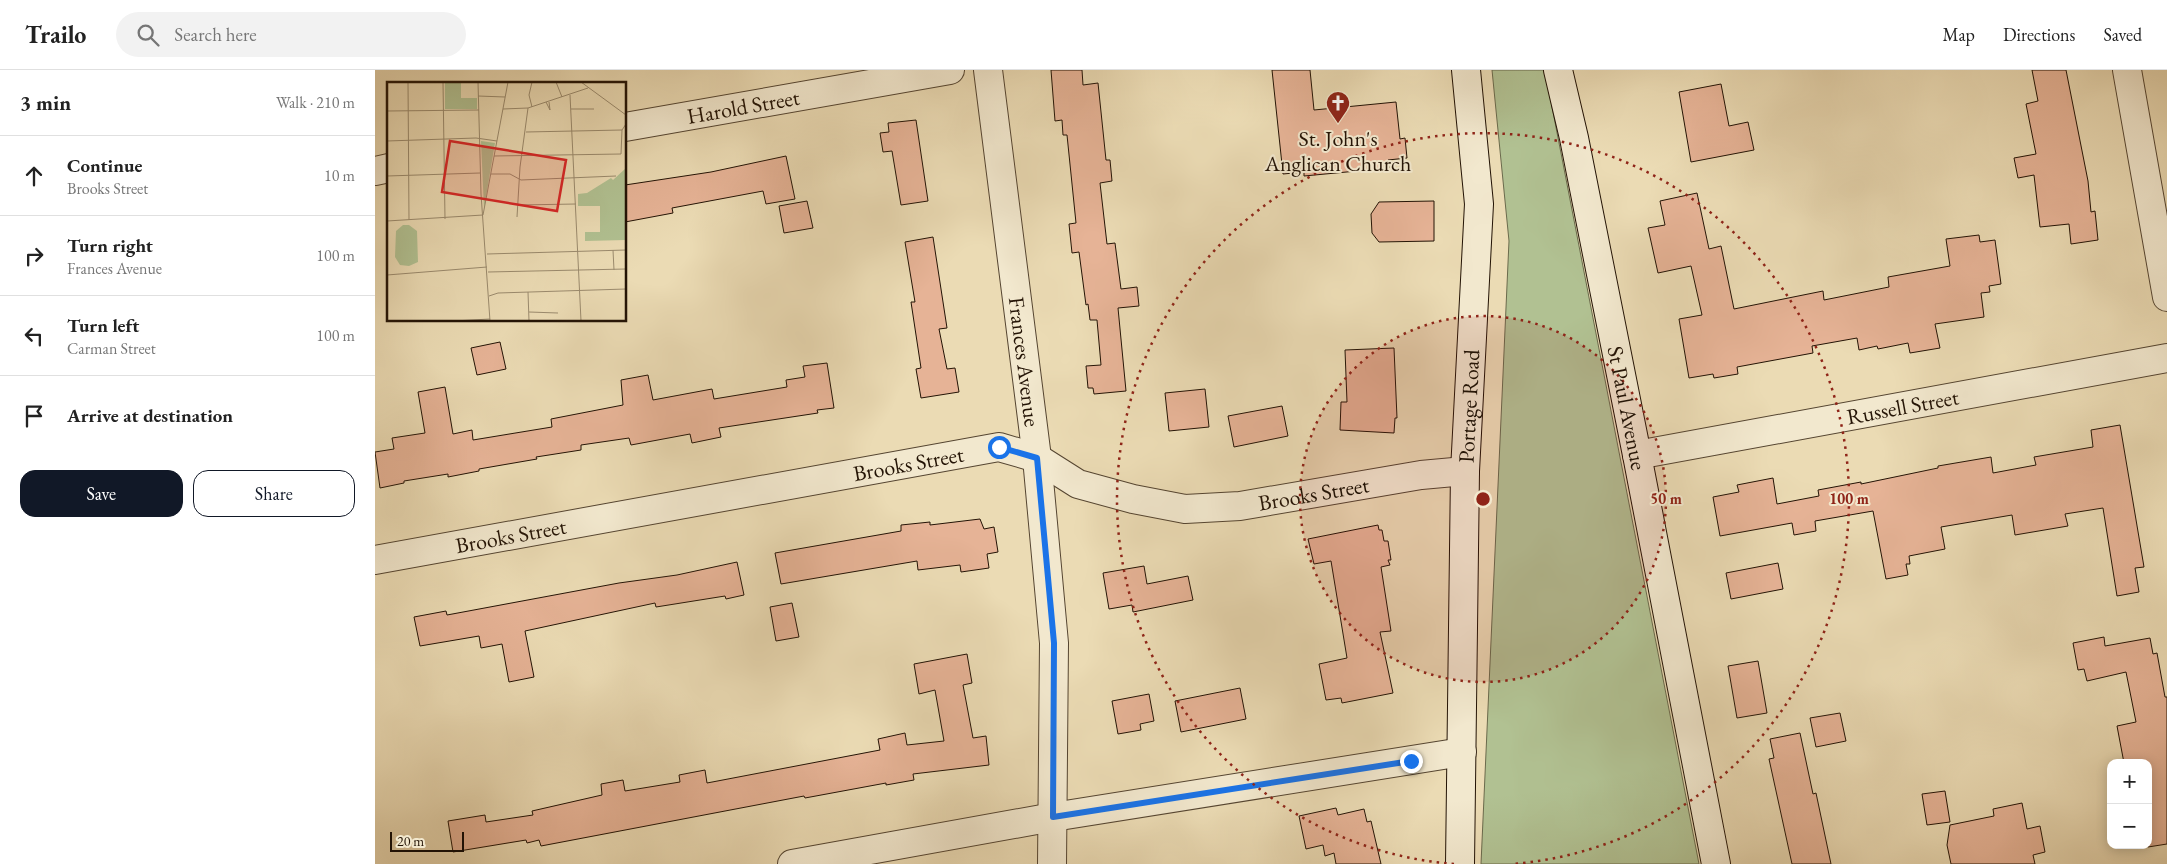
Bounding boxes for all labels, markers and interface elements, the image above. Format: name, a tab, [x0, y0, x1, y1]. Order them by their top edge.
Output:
search box	[116, 12, 466, 57]
text: Trailo	[25, 19, 86, 50]
icon: search	[134, 21, 162, 49]
text: Search here	[174, 22, 257, 47]
text: Map	[1943, 23, 1975, 46]
text: Directions	[2003, 23, 2075, 46]
text: Saved	[2103, 23, 2142, 46]
inset map	[387, 82, 626, 321]
street label: Harold Street	[685, 83, 802, 131]
text: 3 min	[20, 89, 71, 116]
church icon: St. John's Anglican Church	[1325, 90, 1351, 124]
text: Walk · 210 m	[276, 92, 355, 113]
place label: St. John's Anglican Church	[1264, 124, 1411, 178]
text: Continue	[67, 153, 142, 178]
icon: ahead	[20, 162, 48, 190]
text: 10 m	[324, 165, 355, 186]
text: Brooks Street	[67, 178, 148, 199]
text: Turn right	[67, 233, 153, 258]
icon: right	[20, 242, 48, 270]
text: 100 m	[316, 245, 355, 266]
text: Frances Avenue	[67, 258, 162, 279]
street label: Frances Avenue	[1002, 295, 1047, 429]
text: Turn left	[67, 313, 139, 338]
icon: left	[20, 322, 48, 350]
text: 100 m	[316, 325, 355, 346]
text: Carman Street	[67, 338, 156, 359]
street label: St Paul Avenue	[1601, 343, 1654, 473]
street label: Portage Road	[1451, 348, 1486, 464]
street label: Russell Street	[1844, 382, 1961, 431]
icon: arrive	[20, 402, 48, 430]
text: Arrive at destination	[67, 403, 233, 428]
route start	[988, 436, 1011, 459]
street label: Brooks Street	[851, 440, 966, 488]
button: Save	[20, 470, 183, 517]
button: Share	[193, 470, 355, 517]
street label: Brooks Street	[1256, 470, 1371, 518]
text: 50 m	[1650, 489, 1682, 508]
text: 100 m	[1829, 489, 1869, 508]
centre of rings	[1474, 490, 1492, 508]
street label: Brooks Street	[453, 512, 569, 560]
route end	[1400, 750, 1423, 773]
map controls	[2107, 759, 2152, 849]
button: +	[2107, 759, 2152, 804]
button: −	[2107, 804, 2152, 849]
scale bar	[390, 829, 464, 852]
text: 20 m	[397, 832, 424, 850]

